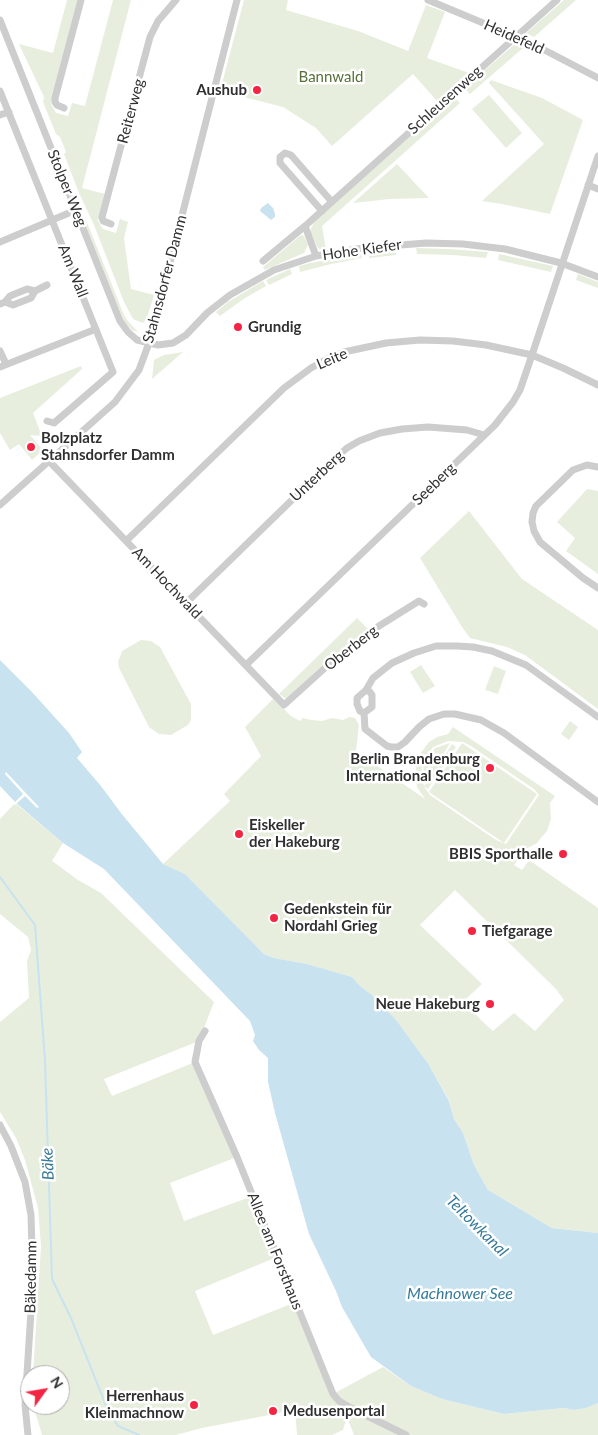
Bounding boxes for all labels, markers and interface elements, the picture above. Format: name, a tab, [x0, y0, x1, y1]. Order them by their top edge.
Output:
street label: Heidefeld	[481, 16, 547, 58]
street label: Schleusenweg	[404, 62, 486, 138]
park label: Bannwald	[299, 68, 363, 86]
street label: Reiterweg	[114, 77, 148, 145]
place label: Aushub	[196, 81, 247, 99]
marker: Aushub	[251, 84, 263, 96]
street label: Stolper Weg	[43, 147, 91, 229]
street label: Stahnsdorfer Damm	[139, 213, 191, 345]
street label: Hohe Kiefer	[321, 236, 403, 264]
street label: Am Wall	[54, 242, 92, 300]
place label: Grundig	[248, 318, 302, 336]
marker: Grundig	[232, 321, 244, 333]
street label: Leite	[314, 344, 350, 374]
place label: Bolzplatz Stahnsdorfer Damm	[41, 429, 175, 464]
marker: Bolzplatz Stahnsdorfer Damm	[25, 441, 37, 453]
street label: Unterberg	[286, 447, 348, 505]
street label: Seeberg	[409, 459, 459, 509]
street label: Am Hochwald	[128, 543, 206, 623]
street label: Oberberg	[321, 621, 381, 675]
place label: Berlin Brandenburg International School	[346, 750, 480, 785]
marker: Berlin Brandenburg International School	[484, 762, 496, 774]
place label: Eiskeller der Hakeburg	[249, 816, 340, 851]
marker: Eiskeller der Hakeburg	[233, 828, 245, 840]
place label: BBIS Sporthalle	[449, 845, 553, 863]
marker: BBIS Sporthalle	[557, 848, 569, 860]
place label: Gedenkstein für Nordahl Grieg	[284, 900, 391, 935]
marker: Gedenkstein für Nordahl Grieg	[268, 912, 280, 924]
place label: Tiefgarage	[482, 922, 552, 940]
marker: Tiefgarage	[466, 925, 478, 937]
place label: Neue Hakeburg	[376, 995, 480, 1013]
marker: Neue Hakeburg	[484, 998, 496, 1010]
water label: Bäke	[38, 1147, 58, 1181]
street label: Allee am Forsthaus	[243, 1190, 307, 1312]
water label: Teltowkanal	[442, 1191, 512, 1261]
street label: Bäkedamm	[21, 1241, 41, 1313]
water label: Machnower See	[407, 1284, 513, 1304]
north arrow	[20, 1365, 70, 1415]
text: N	[47, 1373, 67, 1391]
place label: Herrenhaus Kleinmachnow	[85, 1387, 184, 1422]
marker: Herrenhaus Kleinmachnow	[188, 1399, 200, 1411]
place label: Medusenportal	[283, 1402, 385, 1420]
marker: Medusenportal	[267, 1405, 279, 1417]

